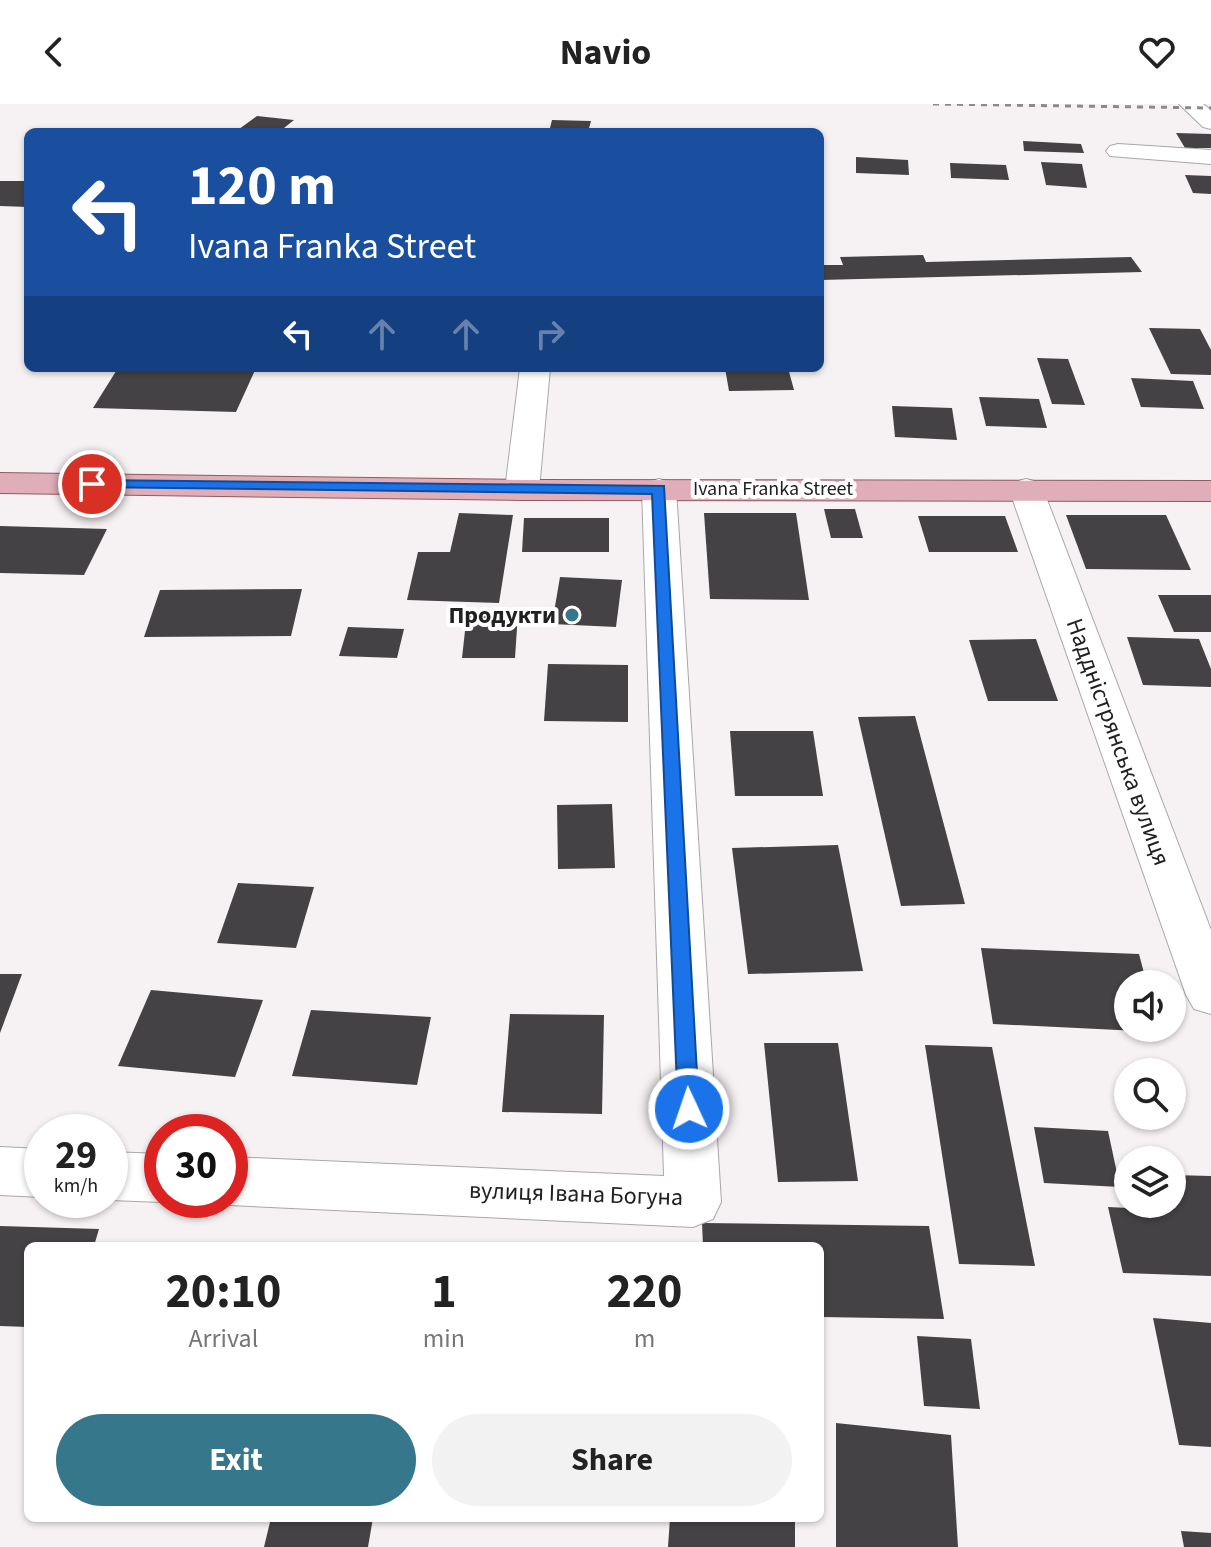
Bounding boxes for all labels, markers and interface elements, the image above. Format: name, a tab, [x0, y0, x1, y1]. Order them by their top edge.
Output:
text: Navio	[560, 27, 651, 78]
icon: back	[32, 30, 76, 74]
icon: heart	[1135, 30, 1179, 74]
text: 120 m	[188, 147, 336, 226]
icon: left	[56, 160, 160, 264]
text: Ivana Franka Street	[188, 221, 476, 272]
icon: left	[276, 312, 320, 356]
icon: ahead	[360, 312, 404, 356]
icon: ahead	[444, 312, 488, 356]
icon: right	[528, 312, 572, 356]
pin	[58, 450, 126, 518]
icon: arrive	[70, 462, 114, 506]
street label: Ivana Franka Street	[693, 475, 853, 503]
place label: Продукти	[448, 598, 556, 633]
marker: Продукти	[563, 606, 581, 624]
street label: Наддністрянська вулиця	[1057, 613, 1179, 871]
map controls	[1114, 970, 1186, 1218]
button: sound	[1114, 970, 1186, 1042]
button: search	[1114, 1058, 1186, 1130]
position arrow	[647, 1067, 731, 1151]
speed limit sign: 30	[144, 1114, 248, 1218]
text: 29	[55, 1127, 97, 1184]
button: layers	[1114, 1146, 1186, 1218]
text: km/h	[54, 1172, 98, 1200]
street label: вулиця Івана Богуна	[468, 1173, 684, 1215]
text: 20:10	[165, 1258, 281, 1326]
text: 1	[431, 1258, 457, 1326]
text: 220	[606, 1258, 682, 1326]
text: Arrival	[188, 1320, 258, 1357]
text: min	[423, 1320, 465, 1357]
text: m	[634, 1320, 655, 1357]
button: Exit	[56, 1414, 416, 1506]
button: Share	[432, 1414, 792, 1506]

